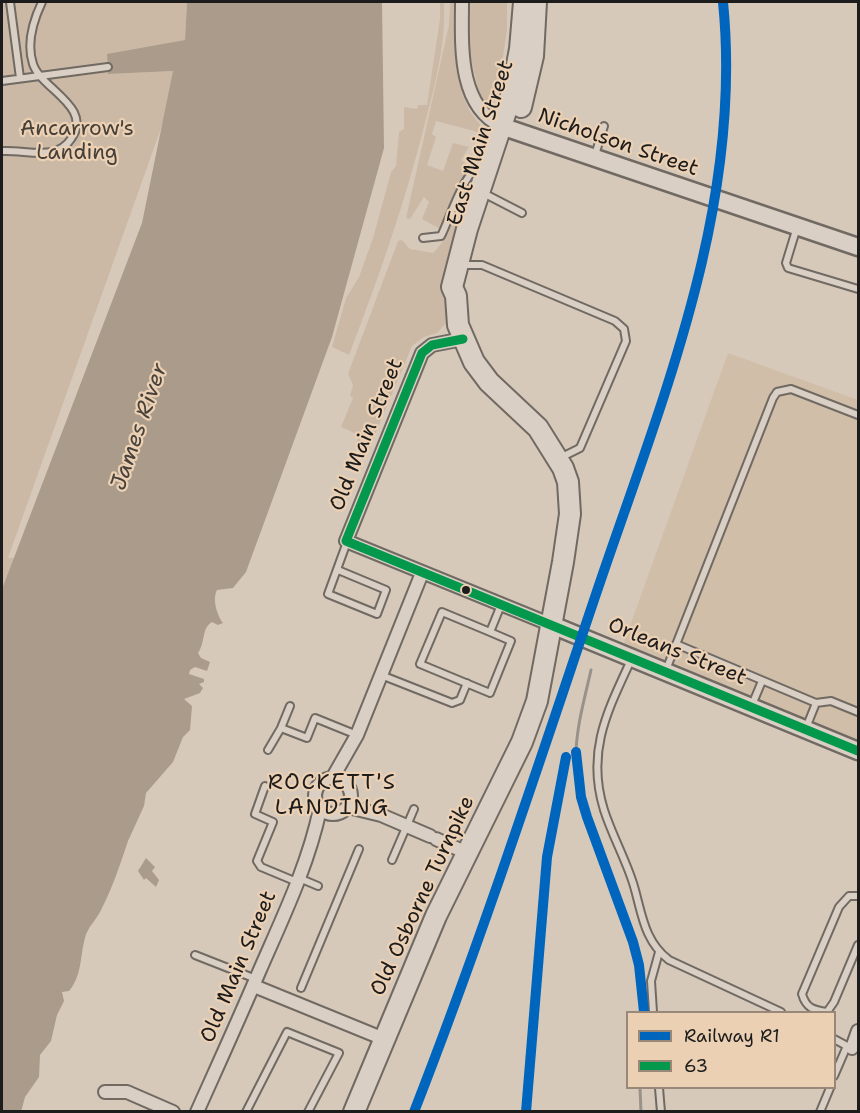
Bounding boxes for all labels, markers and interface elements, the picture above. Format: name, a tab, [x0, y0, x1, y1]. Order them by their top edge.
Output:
street label: East Main Street	[442, 57, 520, 229]
street label: Nicholson Street	[534, 104, 702, 182]
park label: Ancarrow's Landing	[20, 117, 134, 167]
street label: Old Main Street	[325, 355, 409, 515]
water label: James River	[106, 360, 174, 494]
unlabelled marker	[460, 584, 472, 596]
street label: Orleans Street	[604, 613, 750, 691]
district label: ROCKETT'S LANDING	[268, 770, 396, 822]
street label: Old Osborne Turnpike	[366, 792, 480, 1000]
street label: Old Main Street	[196, 887, 282, 1047]
legend	[626, 1011, 836, 1089]
text: Railway R1	[684, 1024, 780, 1048]
text: 63	[684, 1054, 708, 1078]

